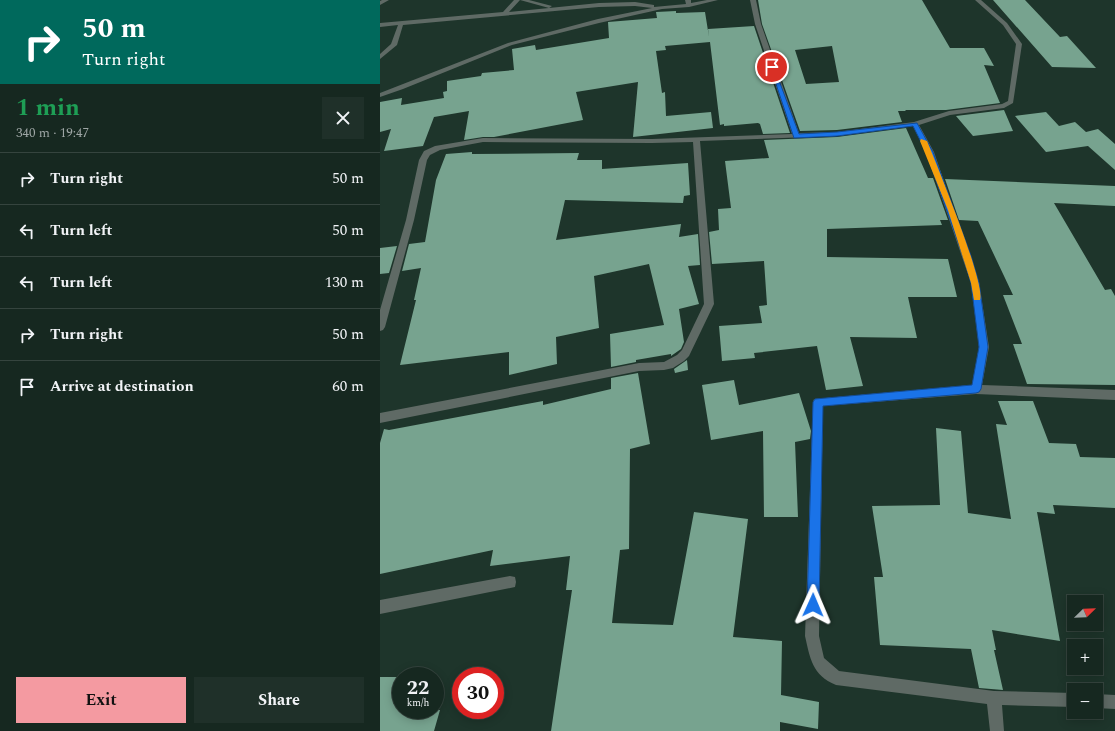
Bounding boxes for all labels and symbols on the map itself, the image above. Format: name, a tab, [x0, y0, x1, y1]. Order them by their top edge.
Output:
pin	[755, 50, 789, 84]
position arrow	[792, 584, 834, 626]
north arrow	[1067, 595, 1103, 631]
speed limit sign: 30	[452, 667, 504, 719]

